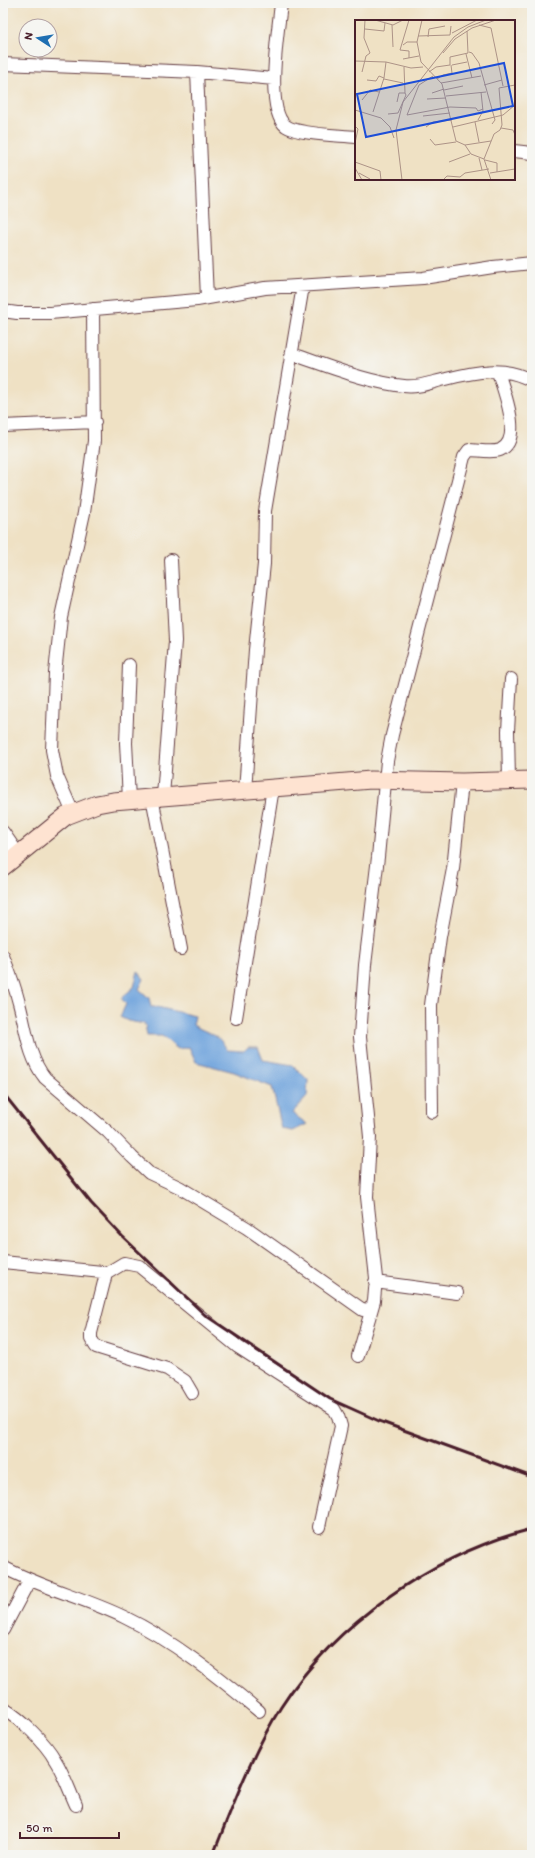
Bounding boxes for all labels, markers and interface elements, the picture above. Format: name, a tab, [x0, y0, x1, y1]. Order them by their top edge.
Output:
north arrow	[18, 18, 58, 58]
inset map	[355, 20, 515, 180]
text: N	[22, 31, 36, 41]
scale bar	[20, 1814, 119, 1840]
text: 50 m	[26, 1821, 52, 1835]

